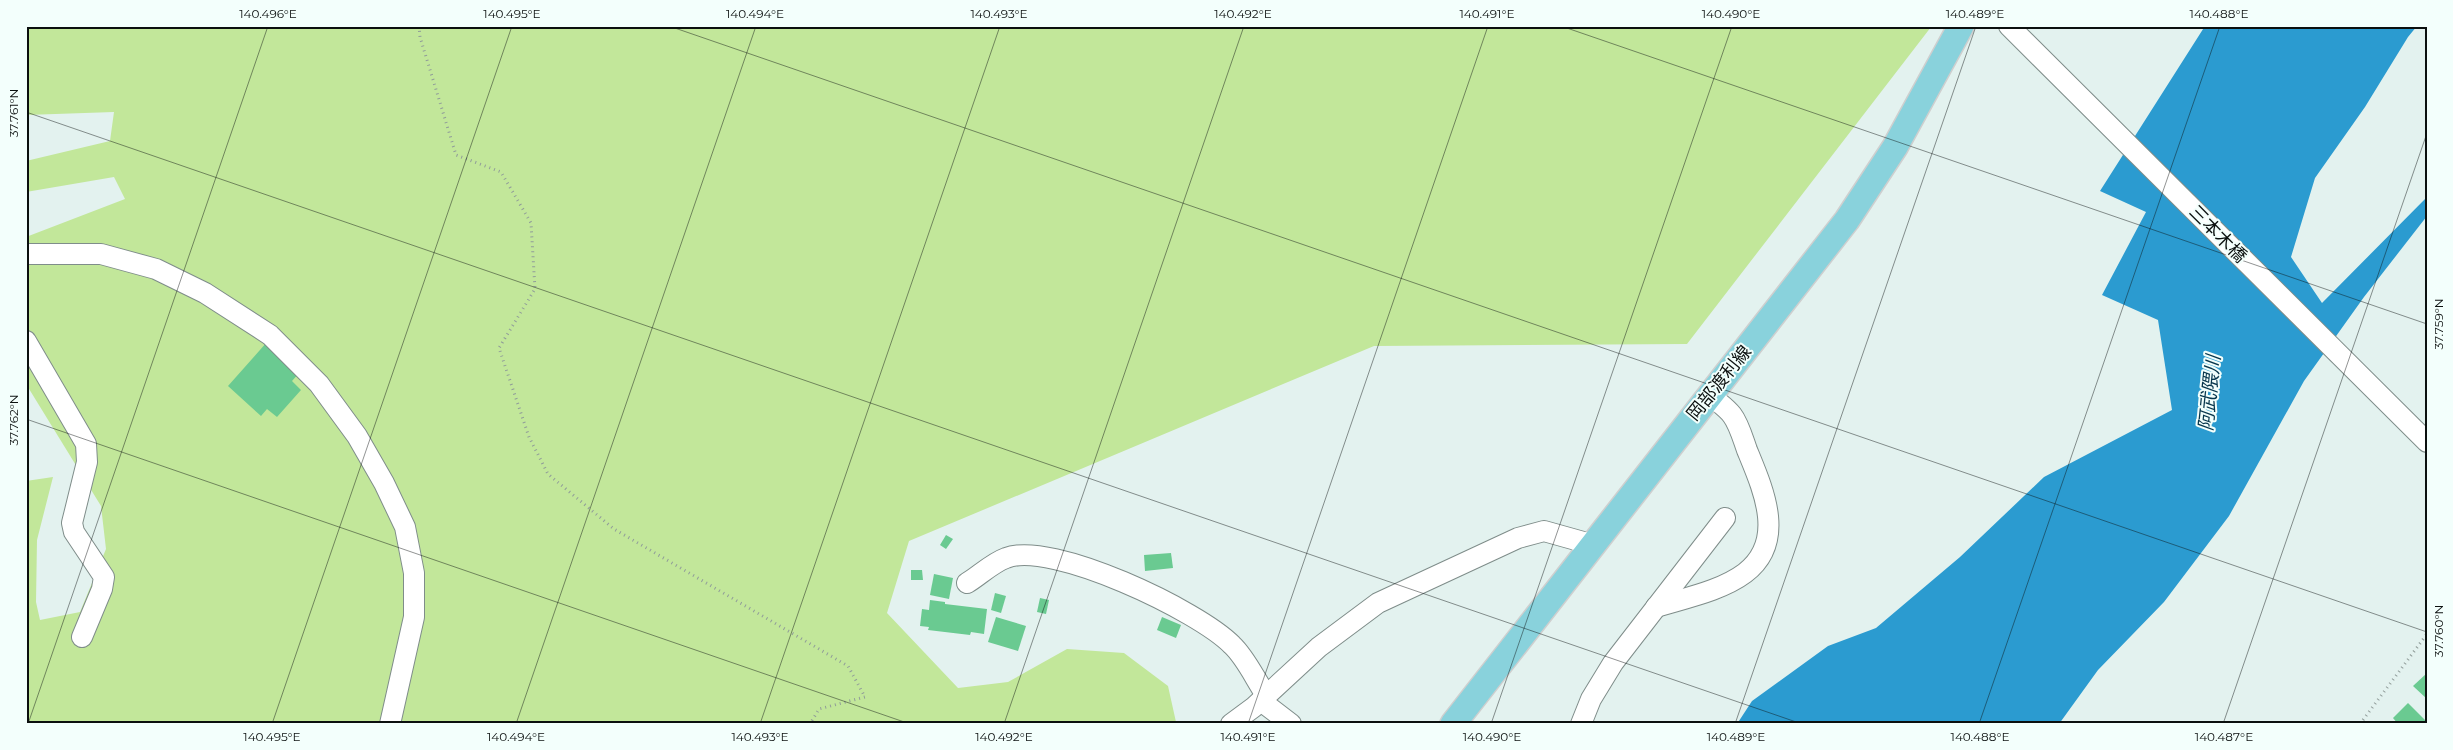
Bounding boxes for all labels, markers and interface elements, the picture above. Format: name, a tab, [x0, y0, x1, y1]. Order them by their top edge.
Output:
text: 140.496°E	[239, 6, 297, 21]
text: 140.495°E	[483, 6, 541, 21]
text: 140.494°E	[726, 6, 784, 21]
text: 140.493°E	[970, 6, 1028, 21]
text: 140.492°E	[1214, 6, 1272, 21]
text: 140.491°E	[1459, 6, 1515, 21]
text: 140.490°E	[1702, 6, 1760, 21]
text: 140.489°E	[1946, 6, 2004, 21]
text: 140.488°E	[2190, 6, 2248, 21]
text: 37.761°N	[6, 89, 21, 137]
street label: 三本木橋	[2185, 201, 2251, 267]
text: 37.759°N	[2431, 298, 2446, 350]
street label: 岡部渡利線	[1682, 341, 1756, 425]
water label: 阿武隈川	[2194, 352, 2225, 432]
text: 37.762°N	[6, 394, 21, 446]
text: 37.760°N	[2431, 605, 2446, 657]
text: 140.495°E	[243, 729, 301, 744]
text: 140.494°E	[487, 729, 545, 744]
text: 140.493°E	[731, 729, 789, 744]
text: 140.492°E	[975, 729, 1033, 744]
text: 140.491°E	[1220, 729, 1276, 744]
text: 140.490°E	[1463, 729, 1521, 744]
text: 140.489°E	[1707, 729, 1765, 744]
text: 140.488°E	[1951, 729, 2009, 744]
text: 140.487°E	[2195, 729, 2253, 744]

